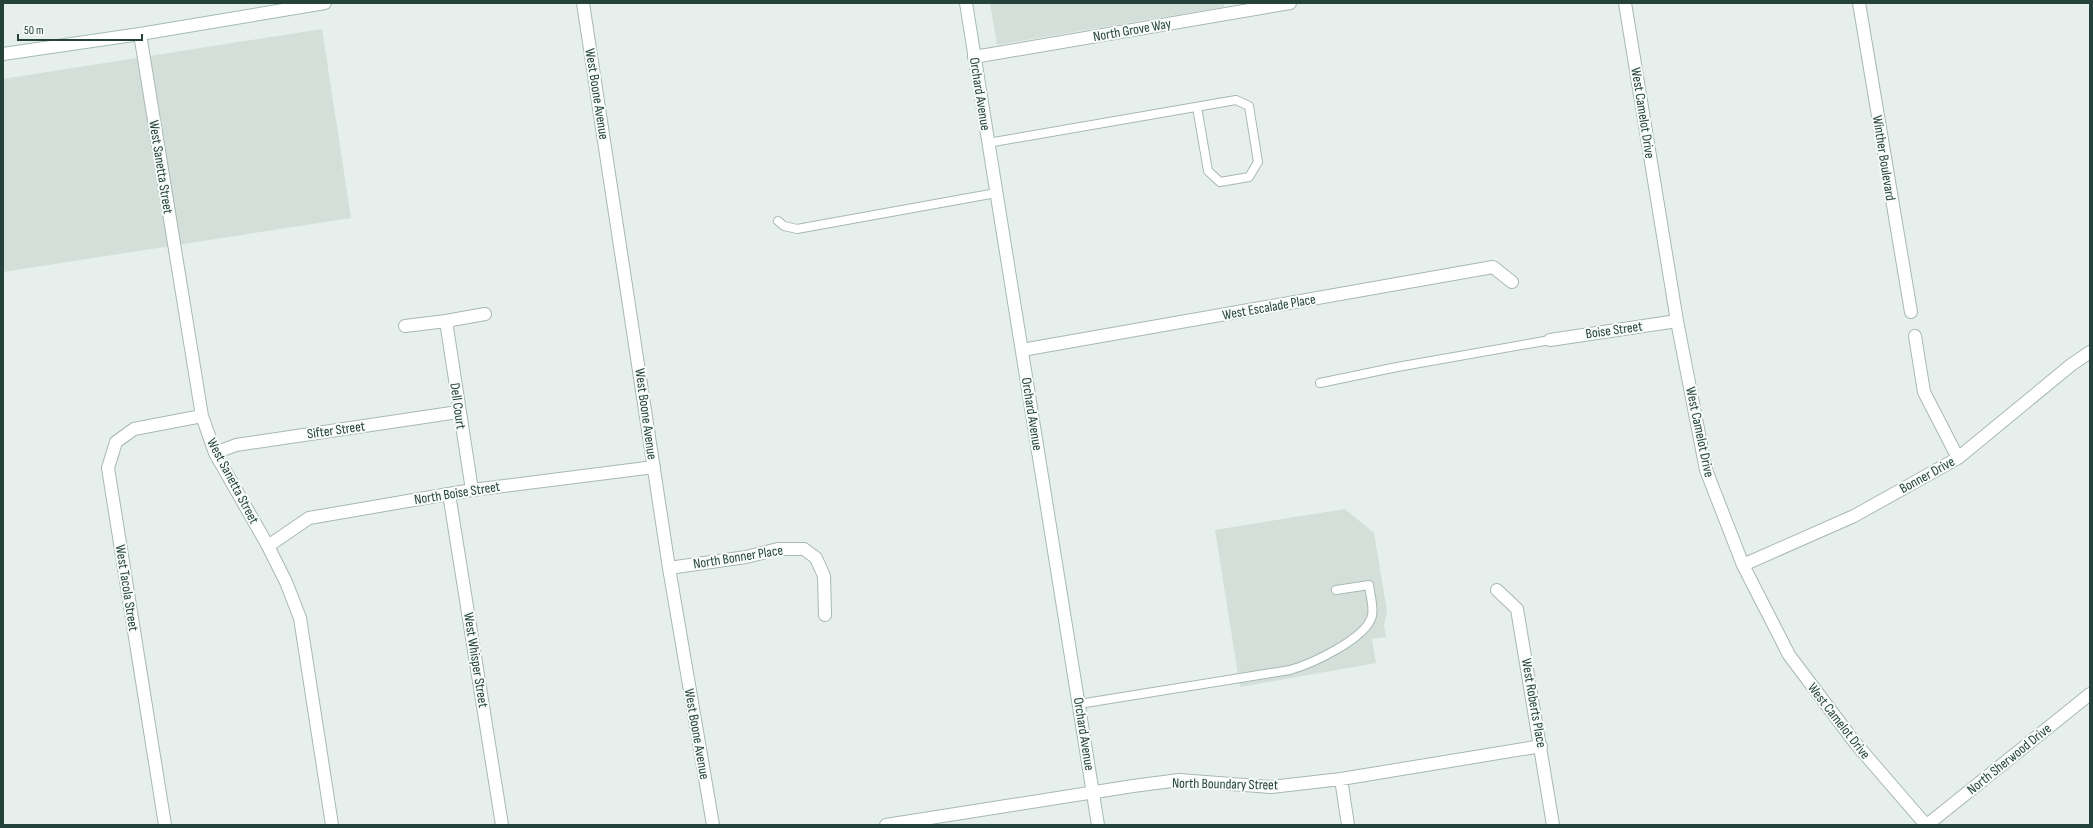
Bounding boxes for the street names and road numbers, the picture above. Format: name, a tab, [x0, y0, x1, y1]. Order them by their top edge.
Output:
street label: North Grove Way	[1092, 15, 1173, 45]
street label: West Boone Avenue	[581, 47, 613, 141]
street label: Orchard Avenue	[966, 56, 994, 132]
street label: West Camelot Drive	[1627, 66, 1659, 160]
street label: Winther Boulevard	[1869, 114, 1899, 202]
street label: West Sanetta Street	[145, 119, 177, 215]
street label: West Escalade Place	[1221, 290, 1317, 324]
street label: Boise Street	[1585, 318, 1643, 342]
street label: West Boone Avenue	[631, 367, 661, 461]
street label: Orchard Avenue	[1018, 376, 1046, 452]
street label: Dell Court	[446, 382, 470, 430]
street label: West Camelot Drive	[1682, 385, 1718, 479]
street label: Sifter Street	[306, 418, 366, 442]
street label: West Sanetta Street	[203, 435, 263, 527]
street label: Bonner Drive	[1896, 453, 1958, 497]
street label: North Boise Street	[413, 478, 501, 508]
street label: North Bonner Place	[692, 542, 784, 572]
street label: West Tacola Street	[112, 544, 142, 632]
street label: West Whisper Street	[460, 611, 492, 709]
street label: West Roberts Place	[1518, 657, 1550, 749]
street label: West Camelot Drive	[1804, 680, 1874, 762]
street label: West Boone Avenue	[681, 687, 713, 781]
street label: Orchard Avenue	[1070, 696, 1098, 772]
street label: North Sherwood Drive	[1963, 720, 2055, 798]
street label: North Boundary Street	[1172, 775, 1278, 793]

